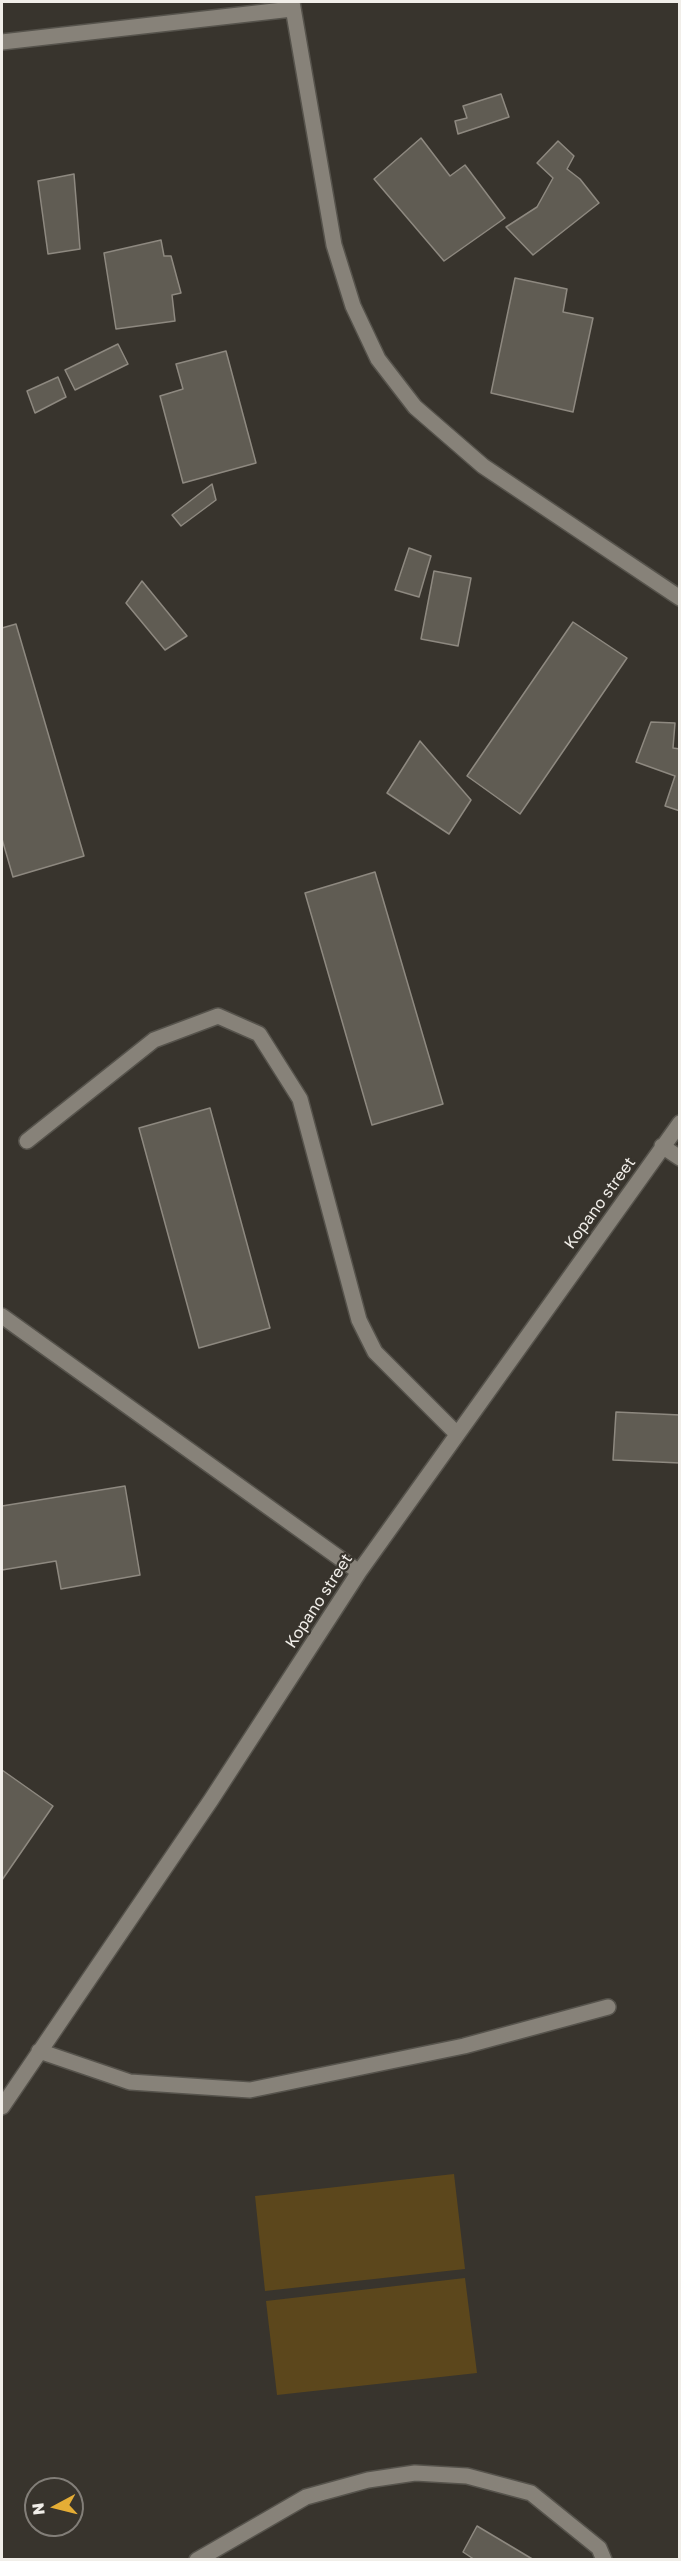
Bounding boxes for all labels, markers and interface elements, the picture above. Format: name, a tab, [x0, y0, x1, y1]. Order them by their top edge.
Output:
street label: Kopano street	[560, 1153, 640, 1253]
street label: Kopano street	[281, 1550, 357, 1652]
north arrow	[24, 2477, 84, 2537]
text: N	[27, 2502, 49, 2516]

